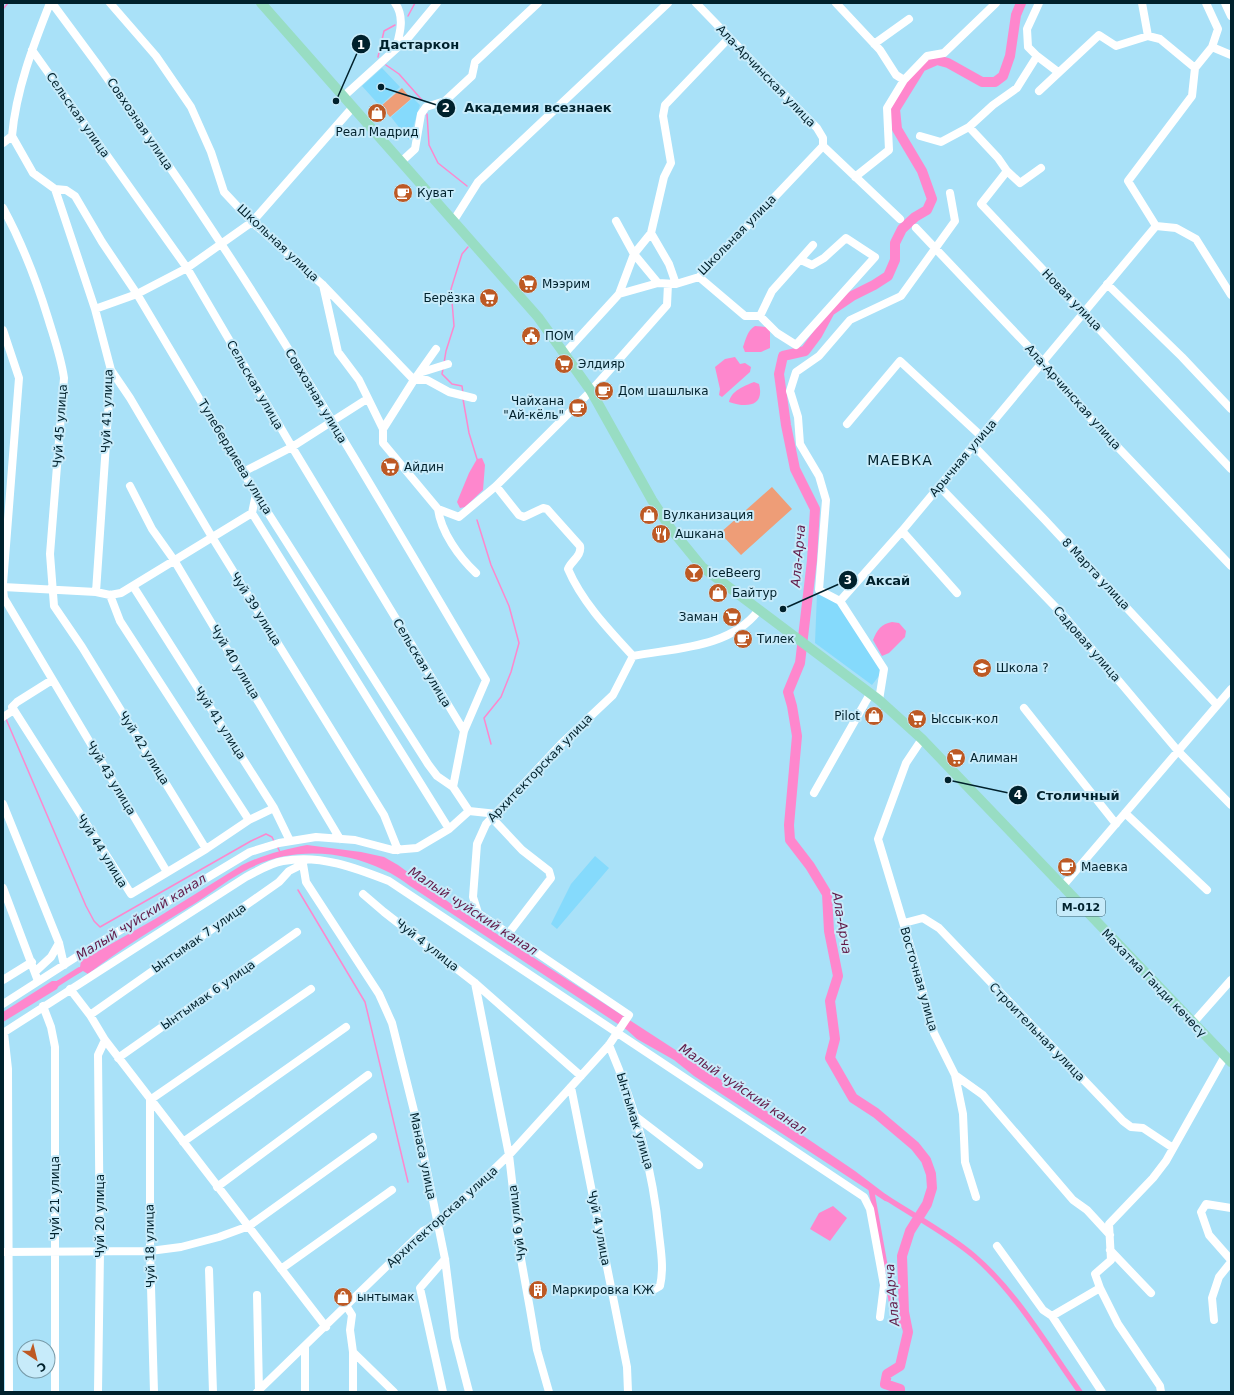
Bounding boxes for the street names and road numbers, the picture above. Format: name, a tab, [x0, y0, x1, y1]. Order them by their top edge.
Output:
street label: Ала-Арчинская улица	[714, 22, 818, 130]
street label: Сельская улица	[43, 70, 113, 160]
street label: Совхозная улица	[104, 75, 176, 173]
street label: Школьная улица	[695, 192, 779, 278]
street label: Школьная улица	[234, 202, 322, 284]
street label: Новая улица	[1039, 266, 1105, 334]
street label: Сельская улица	[224, 338, 286, 432]
street label: Ала-Арчинская улица	[1022, 342, 1124, 452]
street label: Совхозная улица	[282, 346, 350, 446]
street label: Чуй 41 улица	[99, 369, 115, 453]
street label: Чуй 45 улица	[50, 384, 70, 468]
street label: Тулебердиева улица	[195, 396, 275, 517]
street label: Арычная улица	[927, 416, 999, 500]
street label: 8 Марта улица	[1059, 535, 1133, 613]
street label: Чуй 39 улица	[228, 570, 284, 648]
street label: Садовая улица	[1051, 604, 1123, 684]
street label: Сельская улица	[390, 616, 454, 710]
street label: Чуй 40 улица	[207, 622, 263, 702]
street label: Чуй 41 улица	[191, 684, 249, 762]
street label: Чуй 42 улица	[116, 709, 172, 787]
street label: Архитекторская улица	[485, 711, 595, 825]
street label: Чуй 43 улица	[83, 738, 139, 818]
street label: Чуй 44 улица	[74, 812, 130, 890]
road number: М-012	[1057, 898, 1105, 916]
street label: Ынтымак 7 улица	[149, 900, 249, 976]
street label: Чуй 4 улица	[393, 916, 461, 974]
street label: Восточная улица	[897, 925, 941, 1033]
street label: Махатма Ганди көчөсү	[1099, 926, 1209, 1040]
street label: Ынтымак 6 улица	[158, 957, 258, 1033]
street label: Строительная улица	[986, 980, 1088, 1084]
street label: Ынтымак улица	[614, 1071, 656, 1171]
street label: Манаса улица	[407, 1111, 439, 1201]
street label: Чуй 21 улица	[48, 1156, 62, 1240]
street label: Архитекторская улица	[384, 1163, 500, 1271]
street label: Чуй 20 улица	[93, 1174, 107, 1258]
street label: Чуй 6 улица	[505, 1184, 529, 1262]
street label: Чуй 4 улица	[585, 1189, 613, 1267]
street label: Чуй 18 улица	[142, 1204, 158, 1288]

